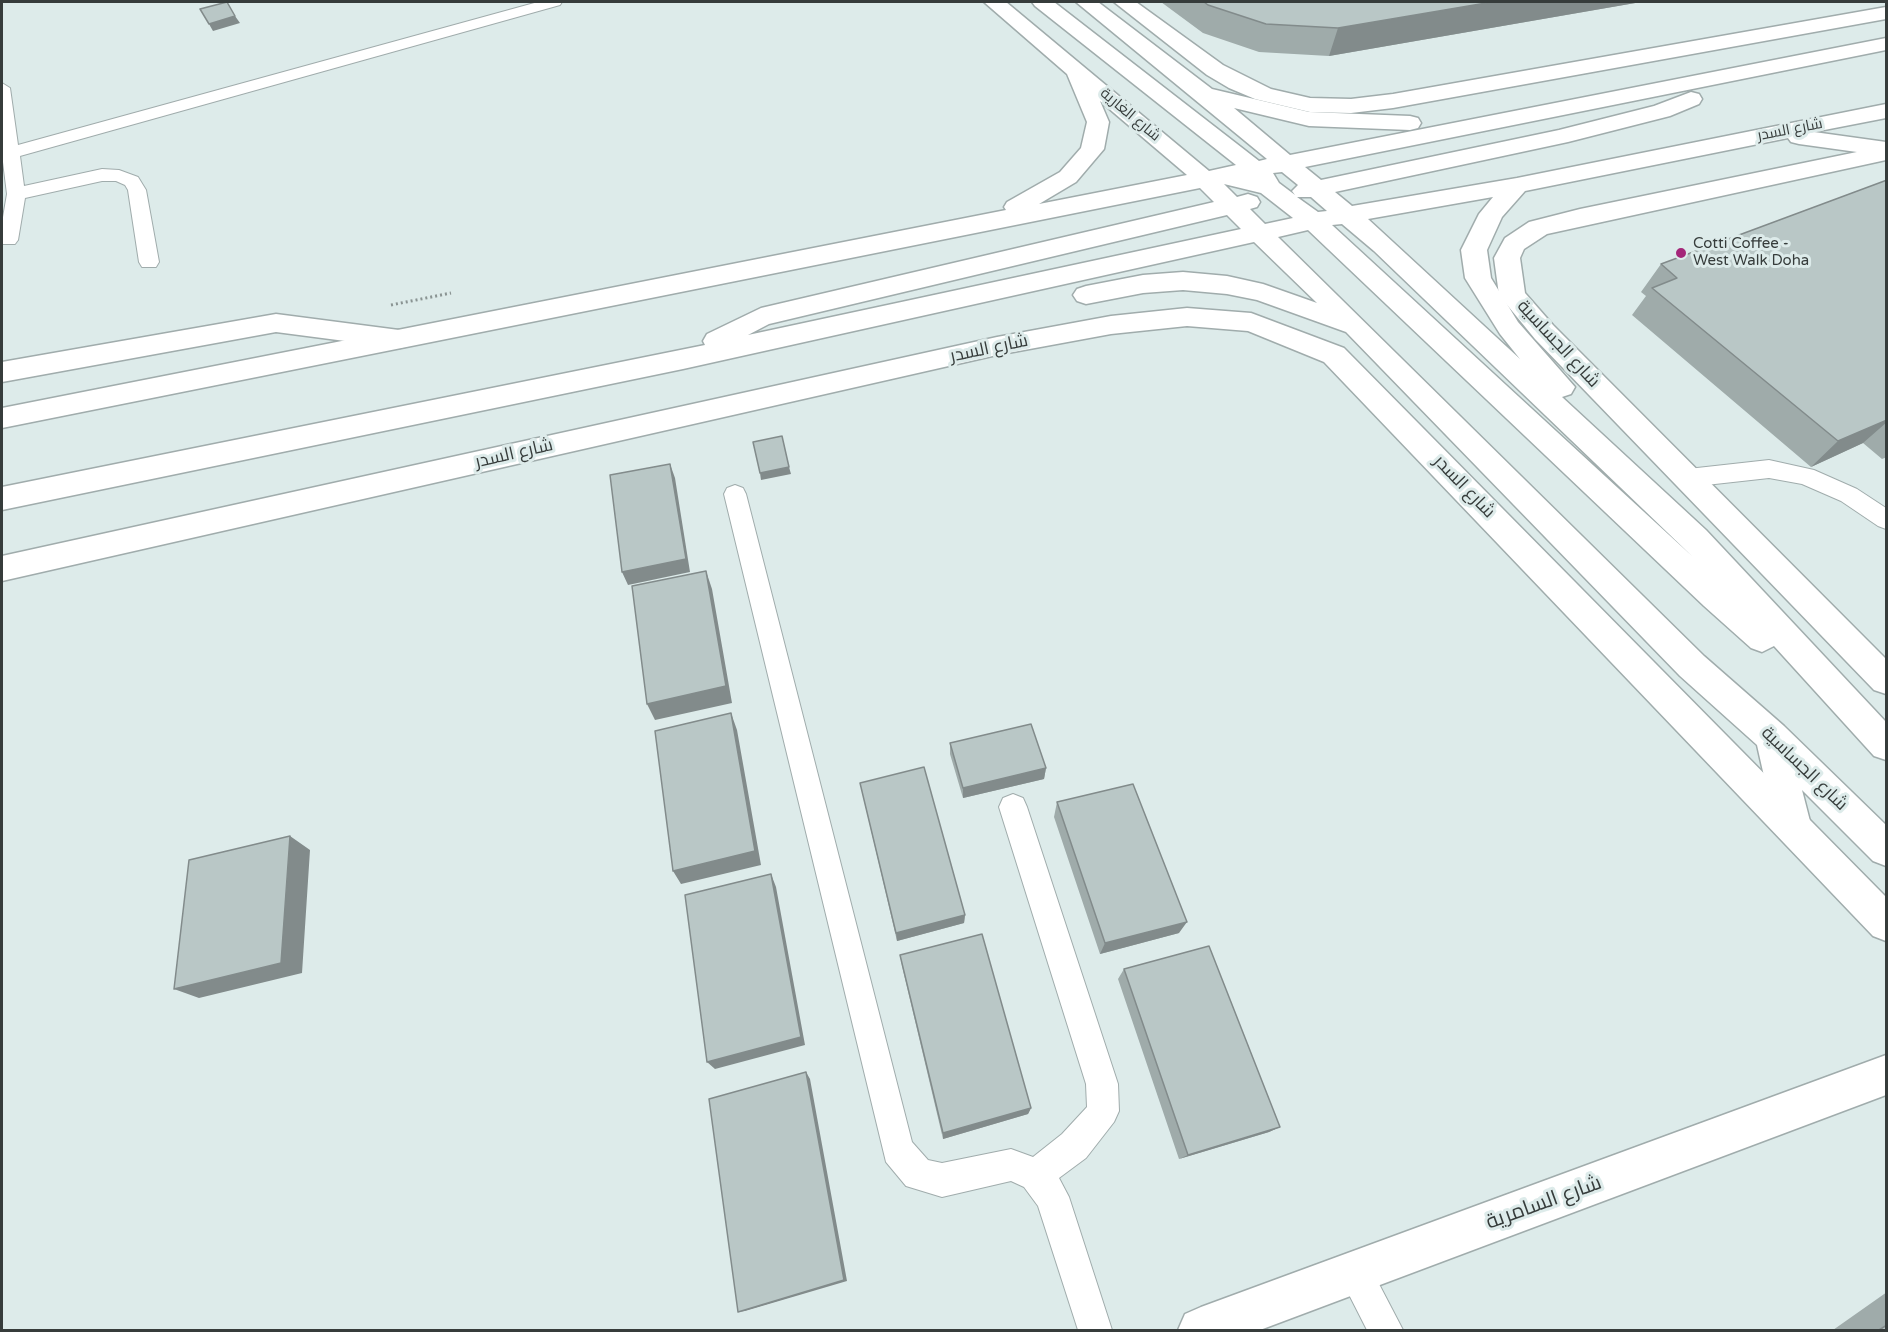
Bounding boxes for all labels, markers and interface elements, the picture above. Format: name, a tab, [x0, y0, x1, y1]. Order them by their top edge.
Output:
street label: شارع الغارية	[1096, 85, 1164, 145]
street label: شارع السدر	[1756, 115, 1824, 145]
place label: Cotti Coffee - West Walk Doha	[1693, 235, 1809, 270]
marker: Cotti Coffee - West Walk Doha	[1674, 246, 1688, 260]
street label: شارع الجساسية	[1512, 296, 1604, 392]
street label: شارع السدر	[948, 330, 1030, 368]
street label: شارع السدر	[473, 435, 555, 473]
street label: شارع السدر	[1429, 451, 1499, 523]
street label: شارع الجساسية	[1756, 722, 1852, 816]
street label: شارع السامرية	[1483, 1170, 1605, 1236]

